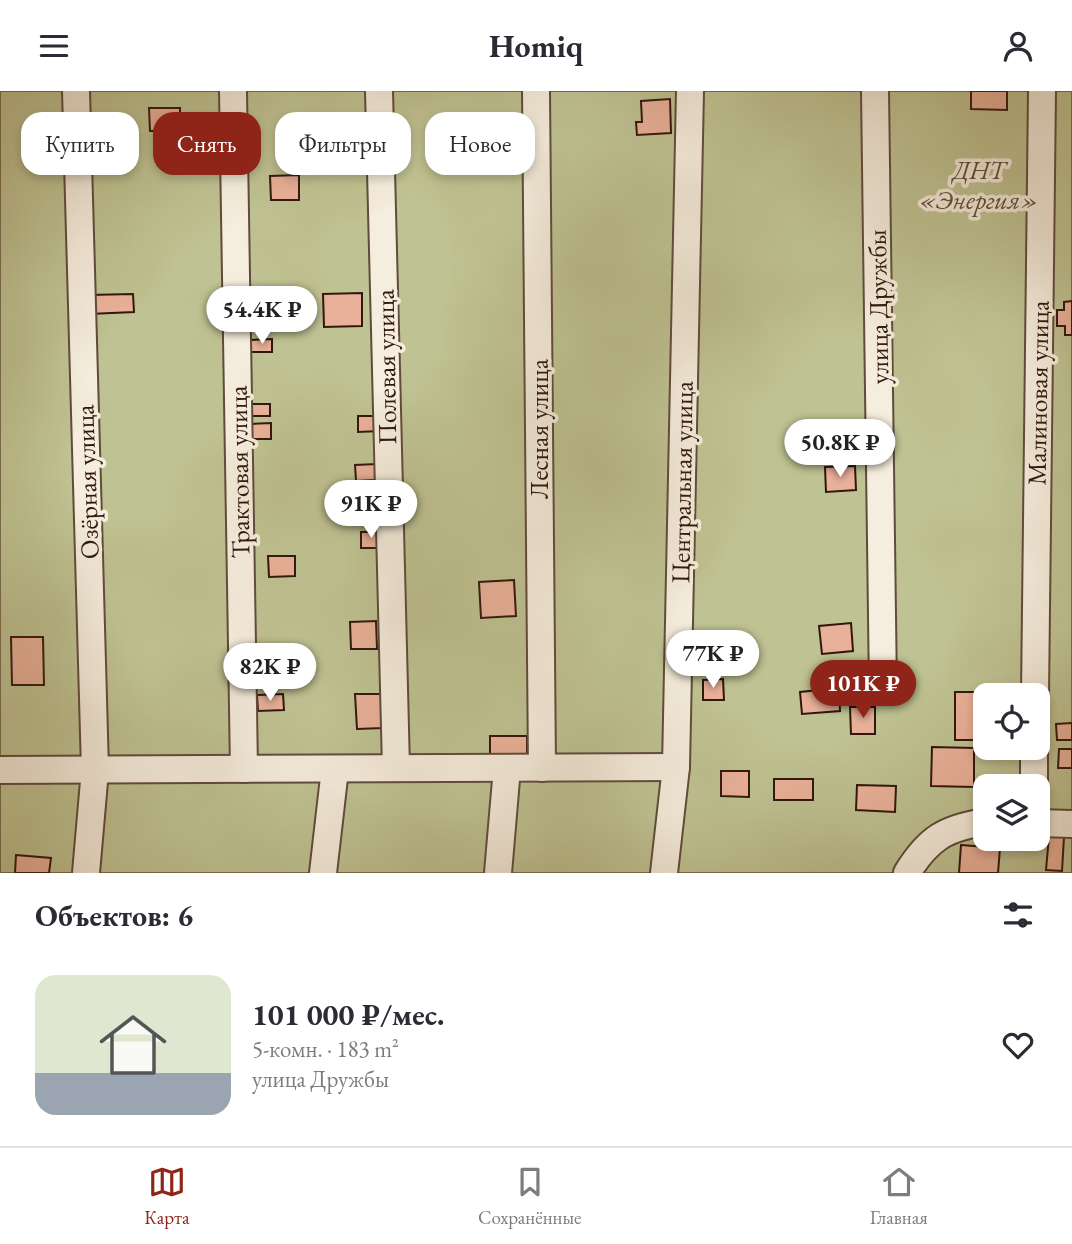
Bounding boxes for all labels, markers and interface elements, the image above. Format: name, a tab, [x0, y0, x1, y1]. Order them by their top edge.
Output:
text: Homiq	[489, 25, 583, 67]
icon: menu	[35, 27, 73, 65]
icon: person	[999, 27, 1037, 65]
chip: Купить	[21, 112, 139, 175]
chip: Снять	[153, 112, 261, 175]
chip: Фильтры	[275, 112, 411, 175]
chip: Новое	[425, 112, 535, 175]
park label: ДНТ «Энергия»	[920, 153, 1038, 217]
street label: улица Дружбы	[860, 229, 896, 385]
pin: 54.4K ₽	[197, 287, 327, 346]
street label: Полевая улица	[368, 288, 404, 445]
text: 54.4K ₽	[222, 294, 302, 324]
street label: Малиновая улица	[1019, 300, 1057, 486]
street label: Лесная улица	[522, 358, 556, 499]
street label: Центральная улица	[663, 380, 701, 583]
street label: Трактовая улица	[220, 385, 258, 559]
street label: Озёрная улица	[67, 403, 107, 560]
pin: 50.8K ₽	[775, 419, 905, 479]
text: 50.8K ₽	[800, 427, 880, 457]
pin: 91K ₽	[322, 481, 420, 540]
text: 91K ₽	[340, 488, 402, 518]
pin: 77K ₽	[664, 631, 762, 690]
text: 77K ₽	[682, 638, 744, 668]
pin: 82K ₽	[221, 643, 319, 703]
text: 82K ₽	[239, 651, 301, 681]
pin: 101K ₽	[806, 661, 920, 720]
text: 101K ₽	[826, 668, 900, 698]
map controls	[973, 683, 1050, 851]
button: locate	[973, 683, 1050, 760]
button: layers	[973, 774, 1050, 851]
text: Объектов: 6	[35, 896, 193, 935]
icon: filters	[999, 896, 1037, 934]
text: 101 000 ₽/мес.	[252, 995, 445, 1034]
icon: home	[91, 1003, 175, 1087]
icon: heart	[999, 1026, 1037, 1064]
text: 5-комн. · 183 m²	[252, 1034, 399, 1064]
text: улица Дружбы	[252, 1064, 389, 1094]
tab: Карта	[144, 1163, 190, 1230]
tab: Сохранённые	[478, 1163, 582, 1230]
tab: Главная	[870, 1163, 928, 1230]

